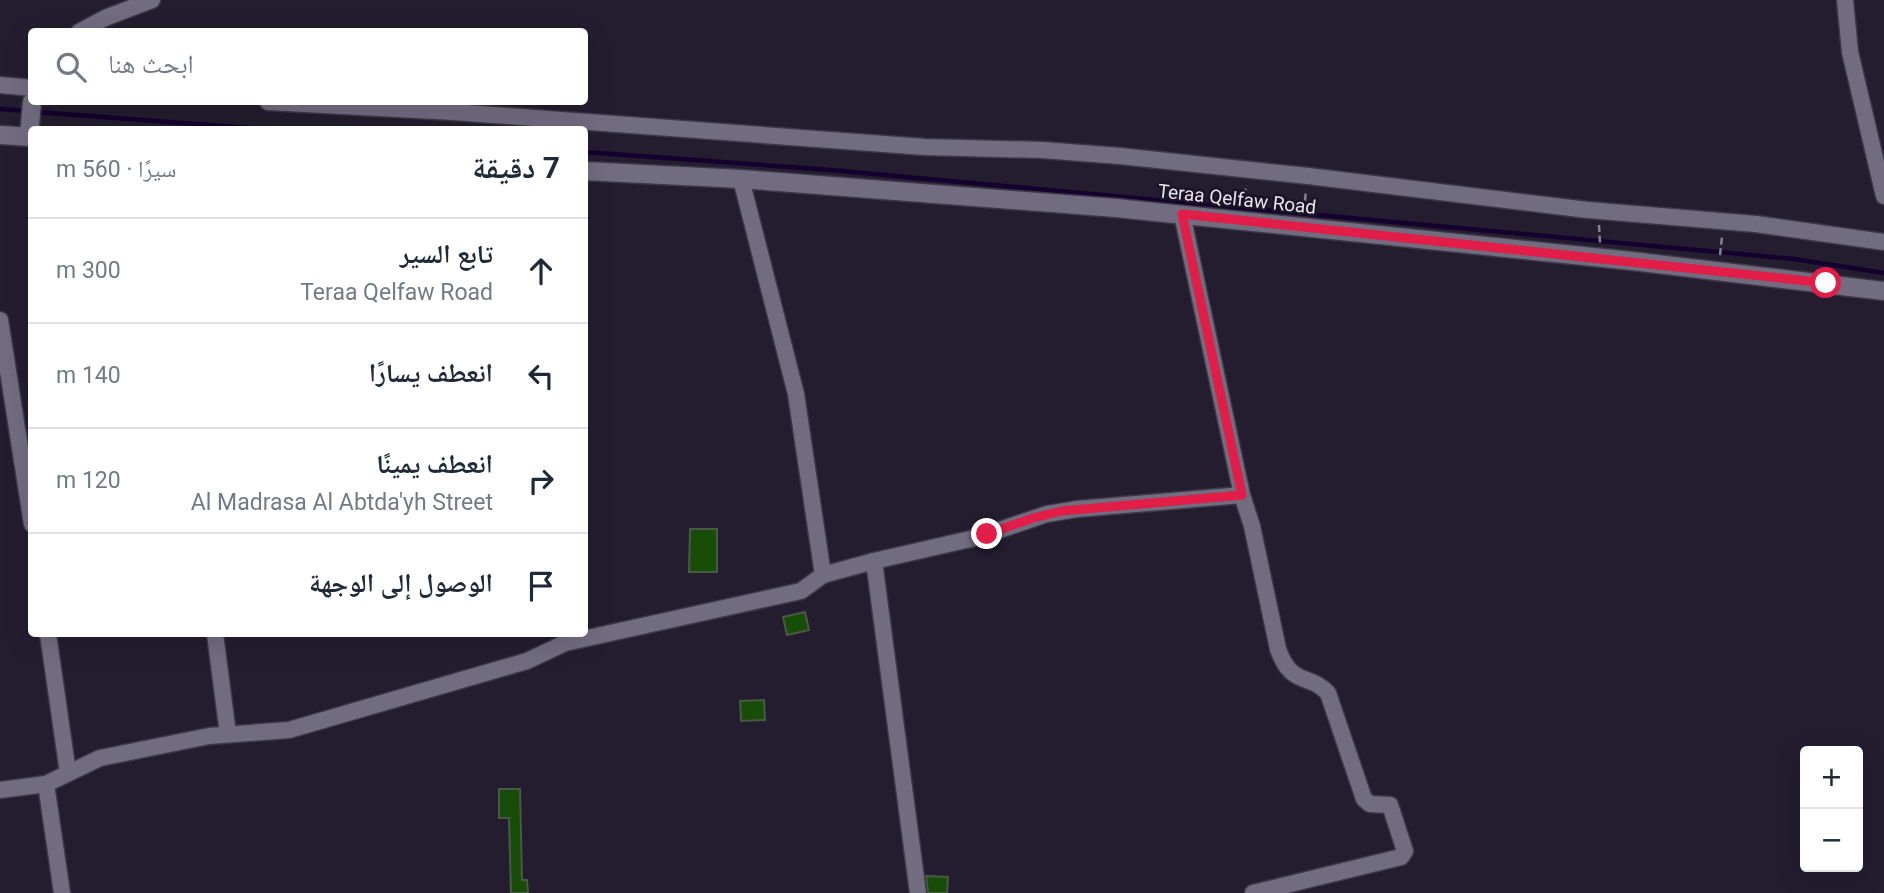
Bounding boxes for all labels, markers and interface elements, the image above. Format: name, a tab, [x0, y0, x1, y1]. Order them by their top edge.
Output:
search box	[28, 28, 588, 105]
icon: search	[52, 48, 90, 86]
text: ابحث هنا	[108, 49, 194, 79]
text: 7 دقيقة	[472, 150, 560, 185]
text: سيرًا · 560 m	[56, 156, 176, 183]
street label: Teraa Qelfaw Road	[1157, 179, 1317, 219]
text: تابع السير	[400, 239, 493, 269]
icon: ahead	[522, 252, 560, 290]
text: 300 m	[56, 257, 121, 284]
route start	[1810, 267, 1841, 298]
text: Teraa Qelfaw Road	[300, 279, 493, 306]
icon: left	[522, 357, 560, 395]
text: انعطف يسارًا	[369, 358, 493, 388]
text: 140 m	[56, 362, 121, 389]
text: انعطف يمينًا	[376, 449, 493, 479]
icon: right	[522, 462, 560, 500]
text: 120 m	[56, 467, 121, 494]
text: Al Madrasa Al Abtda'yh Street	[191, 489, 493, 516]
route end	[971, 518, 1002, 549]
icon: arrive	[522, 567, 560, 605]
text: الوصول إلى الوجهة	[309, 568, 493, 598]
map controls	[1800, 746, 1863, 872]
button: +	[1800, 746, 1863, 809]
button: −	[1800, 809, 1863, 872]

